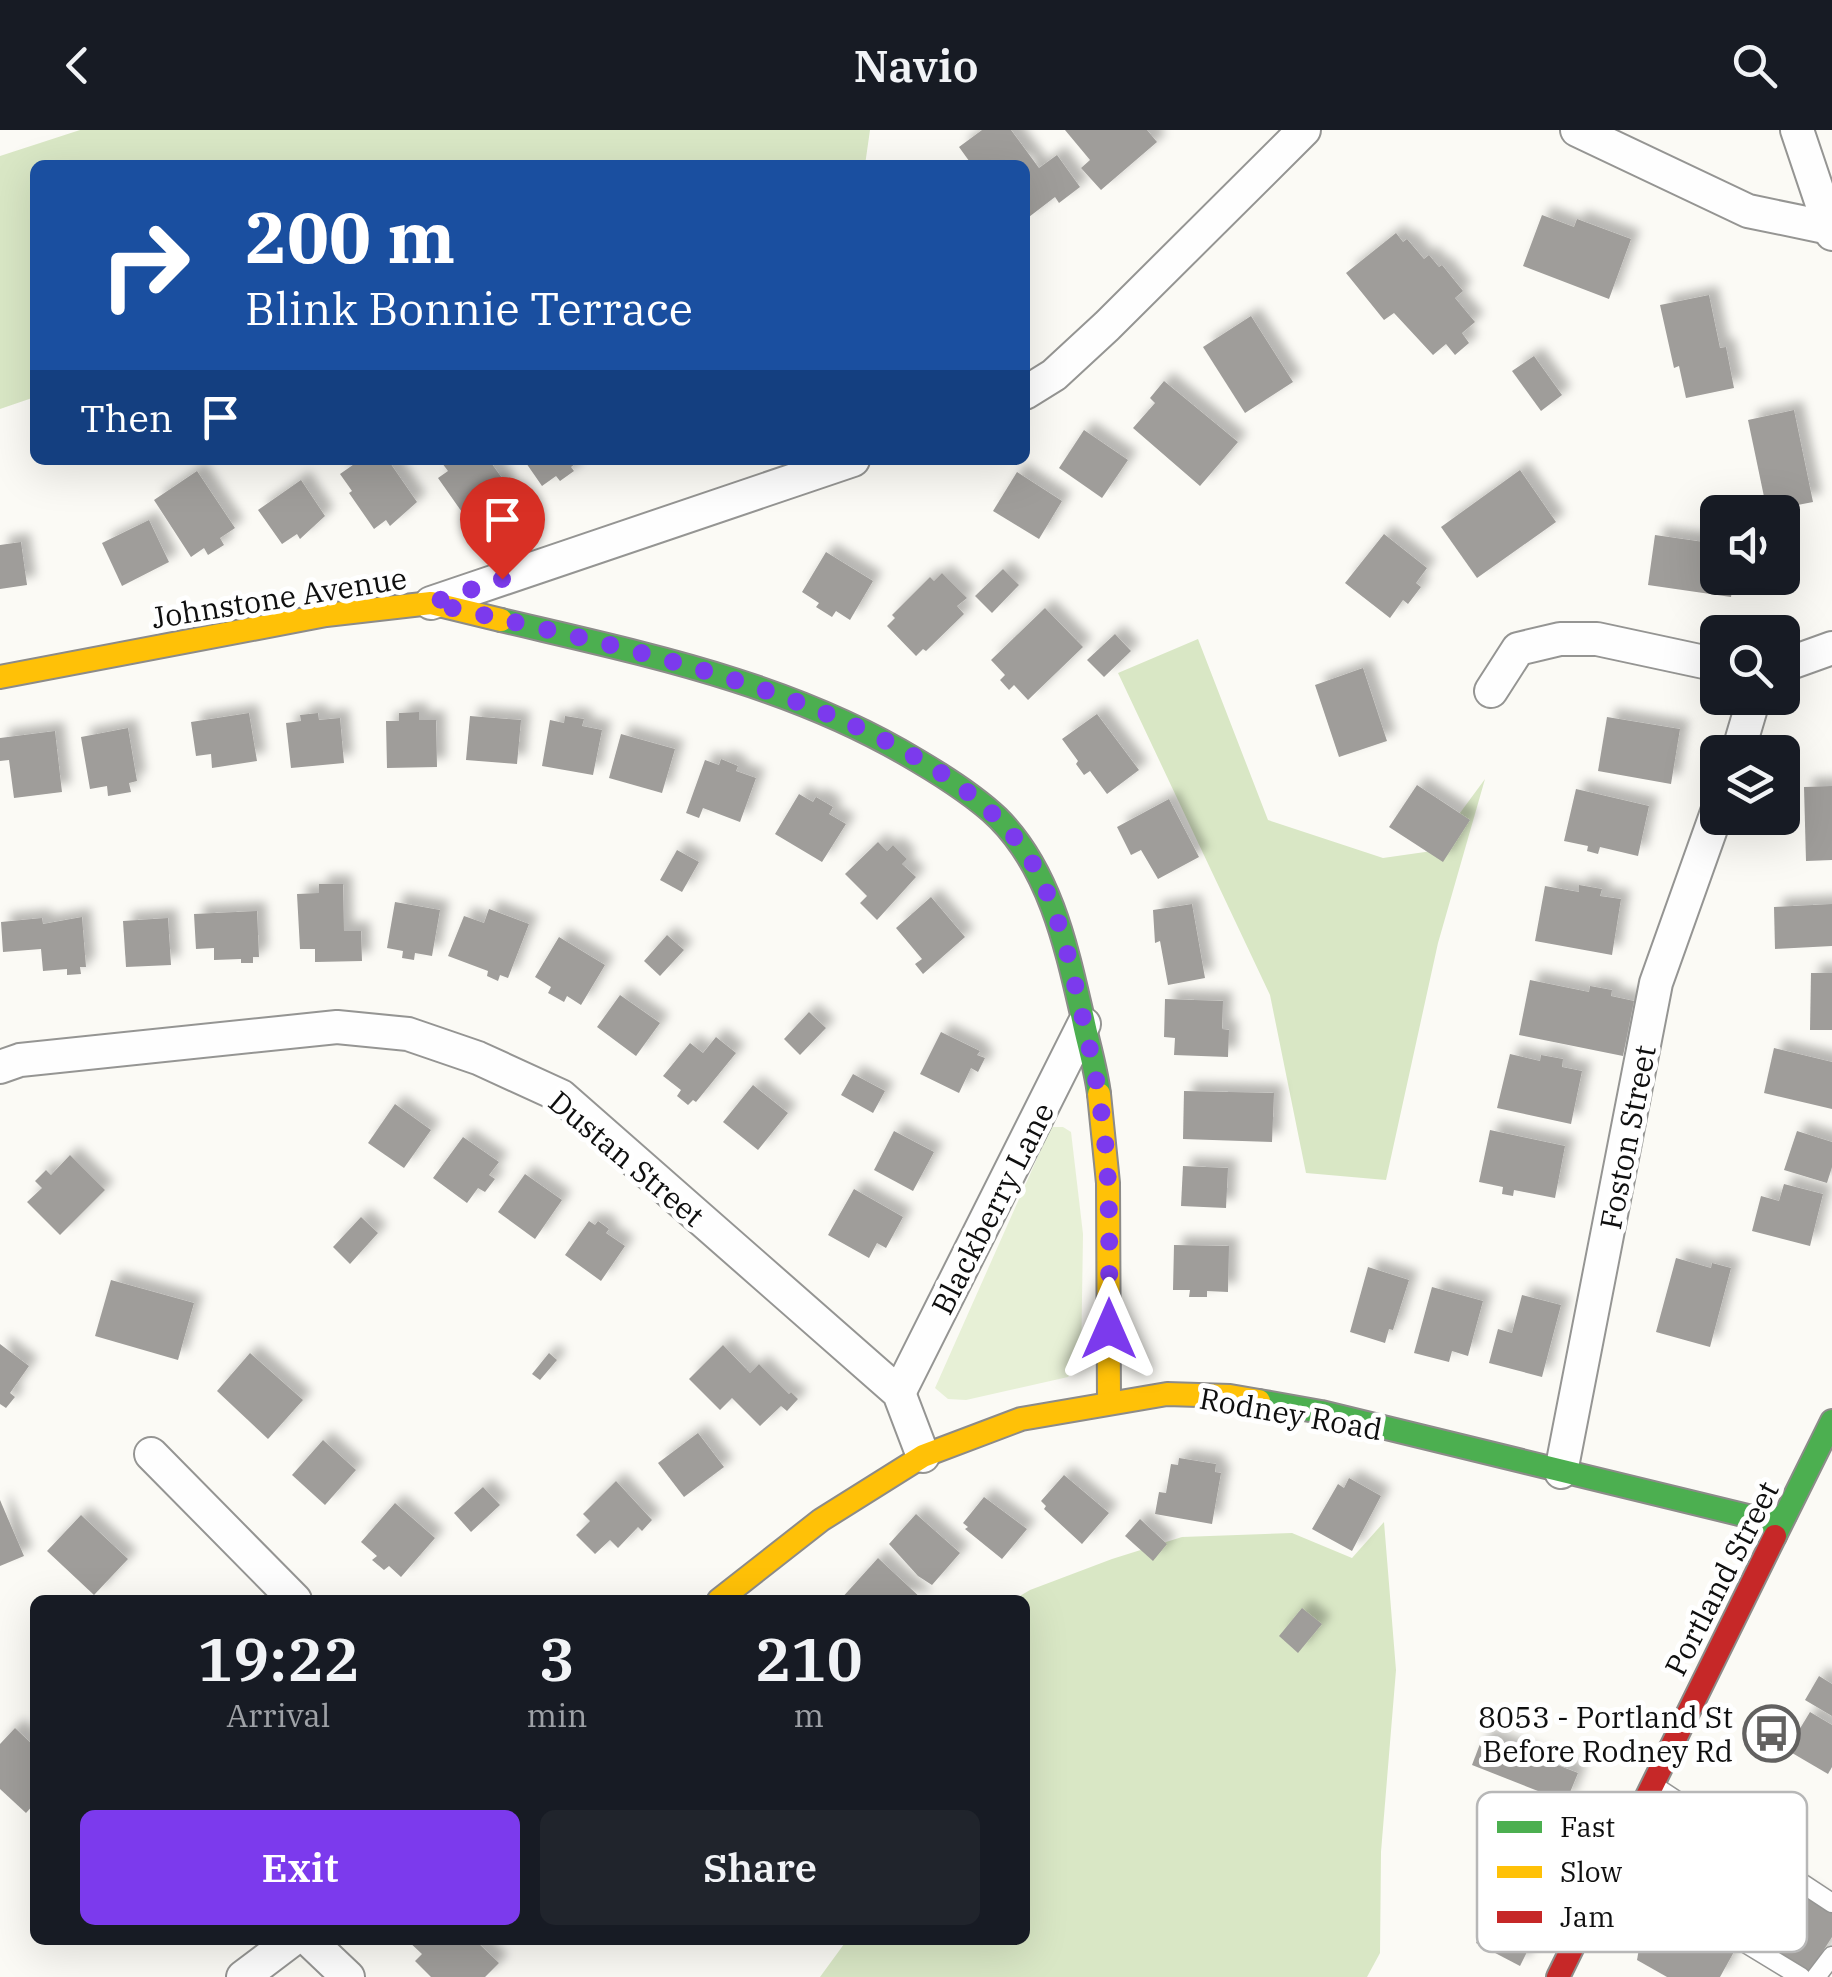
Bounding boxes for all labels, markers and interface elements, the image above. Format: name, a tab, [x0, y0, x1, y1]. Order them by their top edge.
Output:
text: Navio	[853, 36, 979, 94]
icon: back	[50, 38, 105, 93]
icon: search	[1727, 38, 1782, 93]
text: 200 m	[245, 191, 455, 282]
icon: right	[80, 200, 210, 330]
text: Blink Bonnie Terrace	[245, 279, 693, 337]
icon: arrive	[193, 390, 248, 445]
text: Then	[80, 393, 173, 442]
pin	[460, 477, 545, 580]
icon: arrive	[475, 492, 530, 547]
map controls	[1700, 495, 1800, 835]
button: sound	[1700, 495, 1800, 595]
street label: Johnstone Avenue	[149, 558, 409, 636]
button: search	[1700, 615, 1800, 715]
button: layers	[1700, 735, 1800, 835]
street label: Foston Street	[1590, 1042, 1664, 1232]
street label: Dustan Street	[541, 1081, 713, 1235]
street label: Blackberry Lane	[922, 1095, 1062, 1321]
position arrow	[1057, 1277, 1161, 1381]
street label: Rodney Road	[1197, 1378, 1385, 1448]
street label: Portland Street	[1655, 1474, 1787, 1682]
text: 19:22	[197, 1619, 359, 1698]
text: 3	[539, 1619, 575, 1698]
text: 210	[755, 1619, 863, 1698]
text: Arrival	[226, 1694, 330, 1736]
text: min	[526, 1694, 587, 1736]
text: m	[793, 1694, 824, 1736]
place label: 8053 - Portland St Before Rodney Rd	[1478, 1697, 1733, 1770]
bus stop icon: 8053 - Portland St Before Rodney Rd	[1742, 1703, 1802, 1763]
legend	[1477, 1792, 1807, 1952]
text: Fast	[1560, 1808, 1615, 1845]
button: Exit	[80, 1810, 520, 1925]
button: Share	[540, 1810, 980, 1925]
text: Slow	[1560, 1853, 1622, 1890]
text: Jam	[1560, 1898, 1615, 1935]

